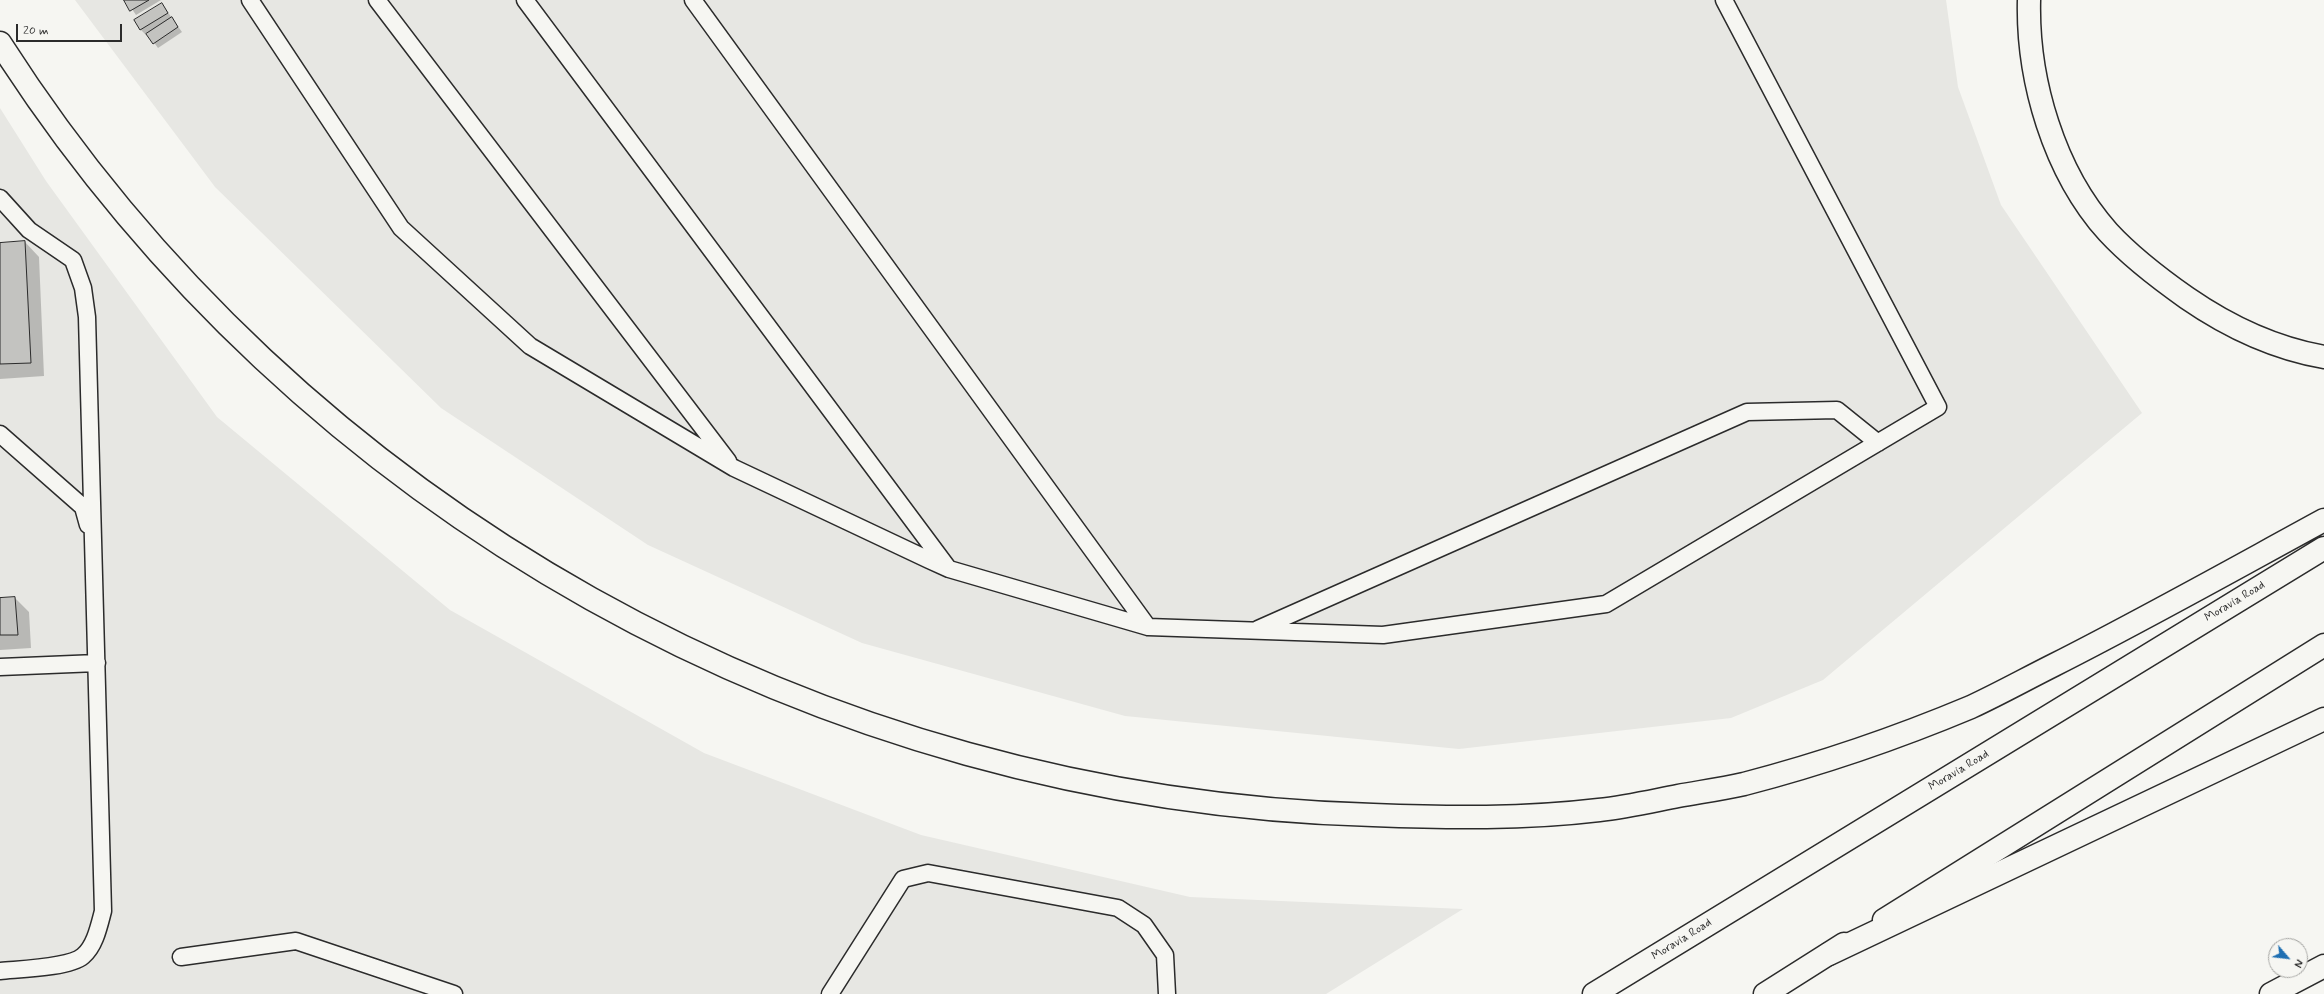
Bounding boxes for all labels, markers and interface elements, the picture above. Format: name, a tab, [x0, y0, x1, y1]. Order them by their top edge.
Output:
scale bar	[18, 16, 124, 42]
text: 20 m	[23, 23, 49, 39]
street label: Moravia Road	[2202, 578, 2268, 626]
street label: Moravia Road	[1926, 747, 1992, 795]
street label: Moravia Road	[1649, 916, 1715, 964]
north arrow	[2268, 938, 2308, 978]
text: N	[2290, 957, 2306, 970]

